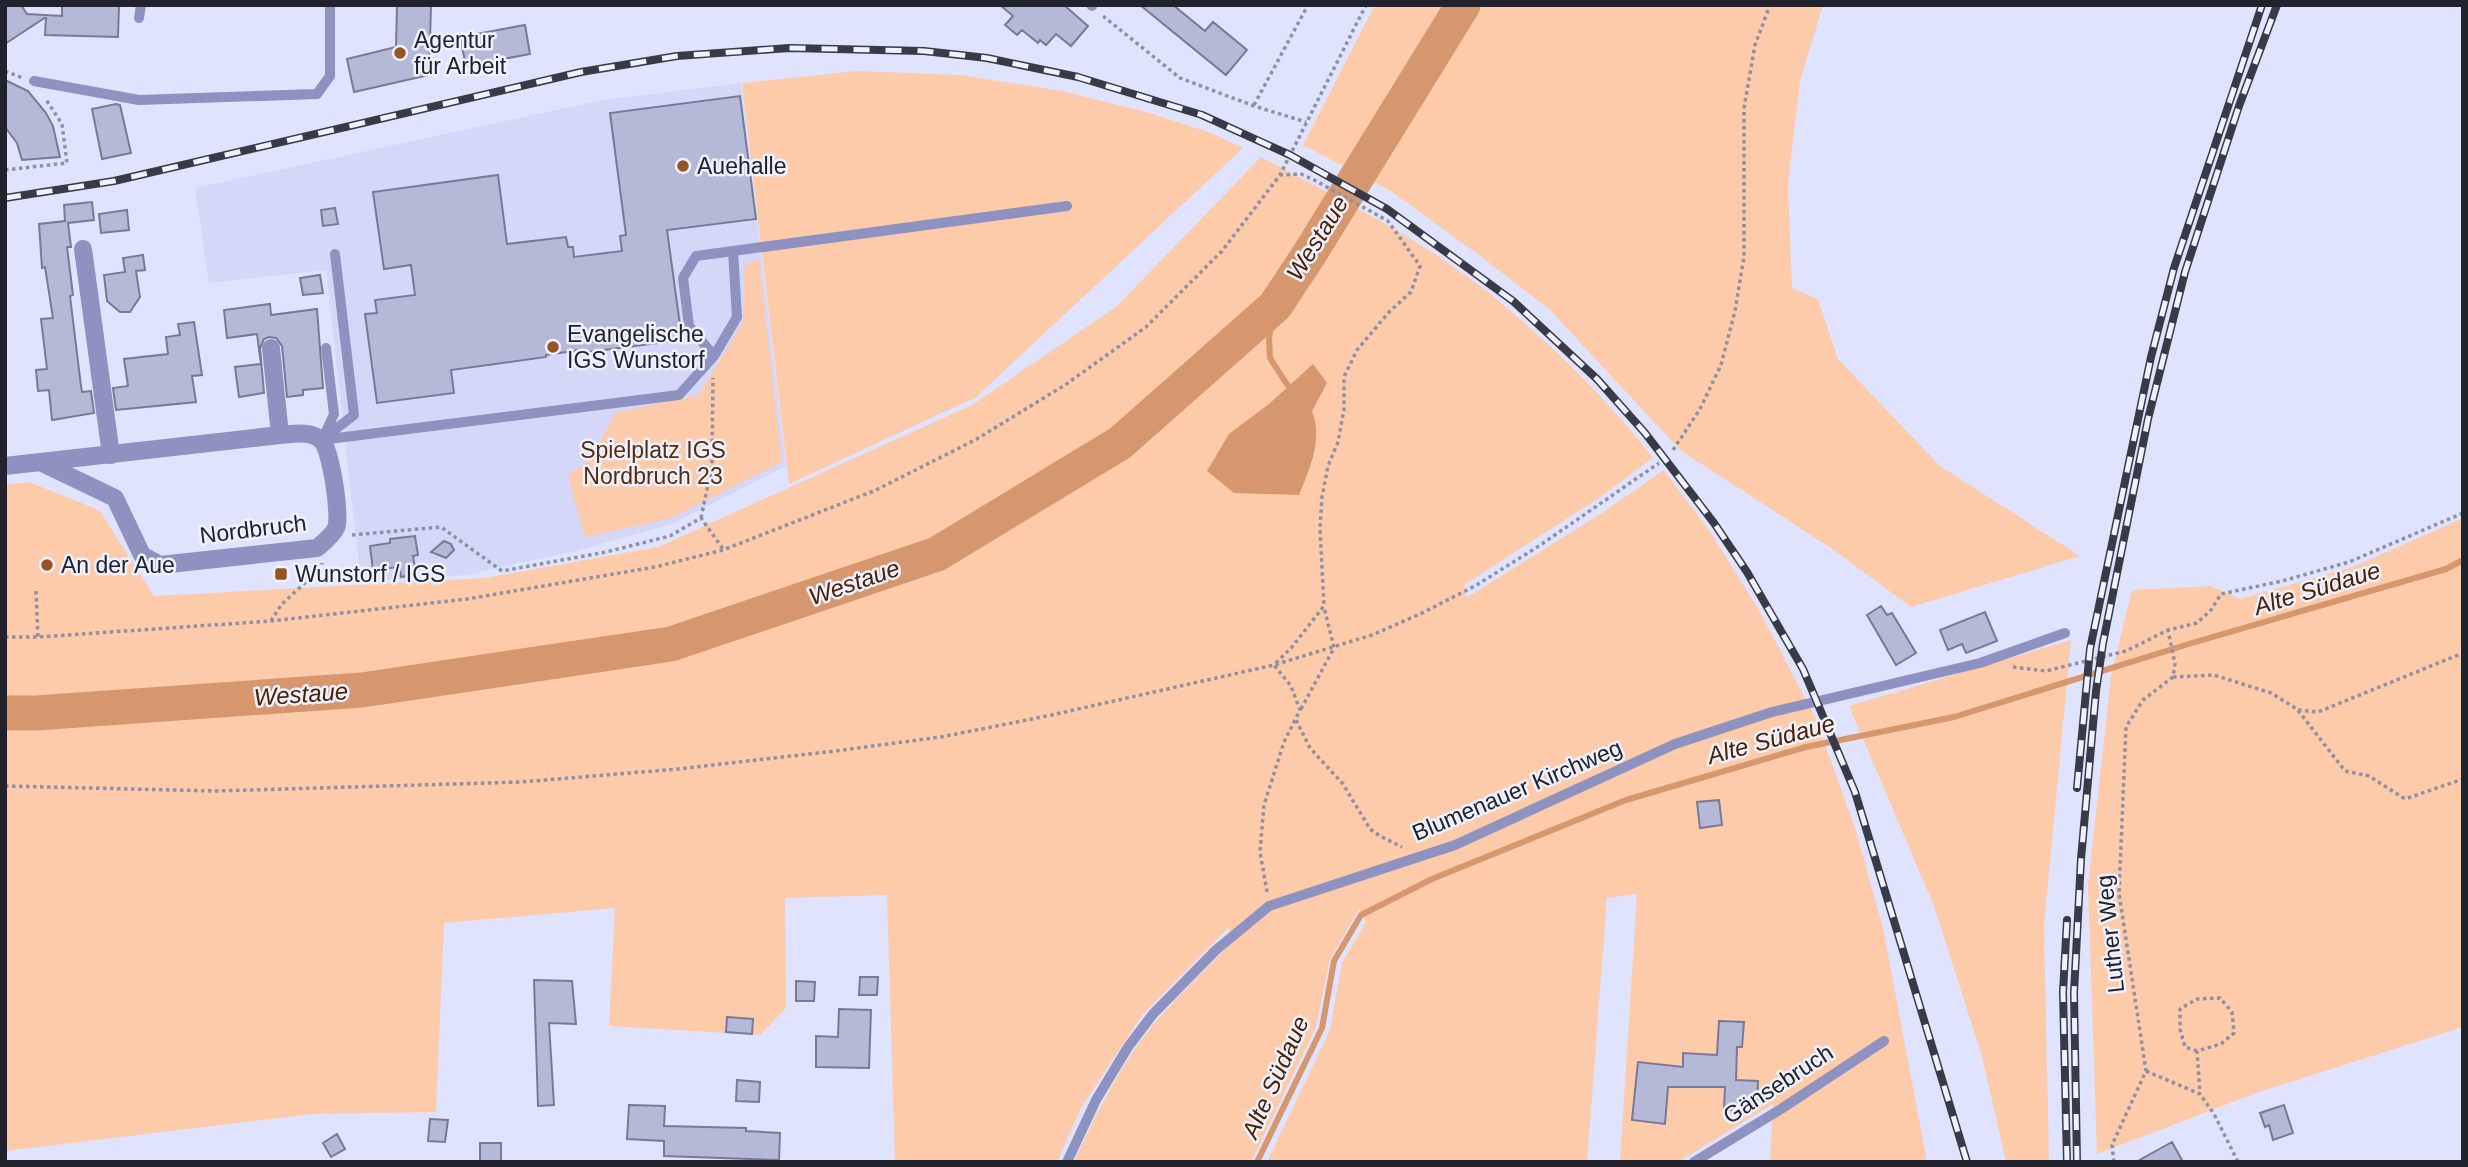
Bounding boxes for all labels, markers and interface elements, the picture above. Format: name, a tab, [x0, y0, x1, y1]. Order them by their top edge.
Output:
place label: Agentur für Arbeit	[414, 27, 507, 79]
marker: Agentur für Arbeit	[392, 45, 408, 61]
place label: Auehalle	[697, 153, 787, 179]
marker: Auehalle	[675, 158, 691, 174]
water label: Westaue	[1281, 191, 1353, 285]
place label: Evangelische IGS Wunstorf	[567, 321, 705, 373]
marker: Evangelische IGS Wunstorf	[545, 339, 561, 355]
park label: Spielplatz IGS Nordbruch 23	[580, 437, 726, 489]
street label: Nordbruch	[198, 510, 308, 548]
place label: An der Aue	[61, 552, 175, 578]
water label: Westaue	[805, 554, 903, 610]
water label: Alte Südaue	[2249, 556, 2383, 621]
marker: An der Aue	[39, 557, 55, 573]
place label: Wunstorf / IGS	[295, 561, 445, 587]
marker: Wunstorf / IGS	[273, 566, 289, 582]
water label: Westaue	[253, 677, 349, 711]
water label: Alte Südaue	[1702, 709, 1838, 769]
street label: Blumenauer Kirchweg	[1408, 734, 1626, 846]
street label: Luther Weg	[2091, 874, 2129, 994]
water label: Alte Südaue	[1235, 1012, 1314, 1144]
street label: Gänsebruch	[1718, 1039, 1838, 1129]

